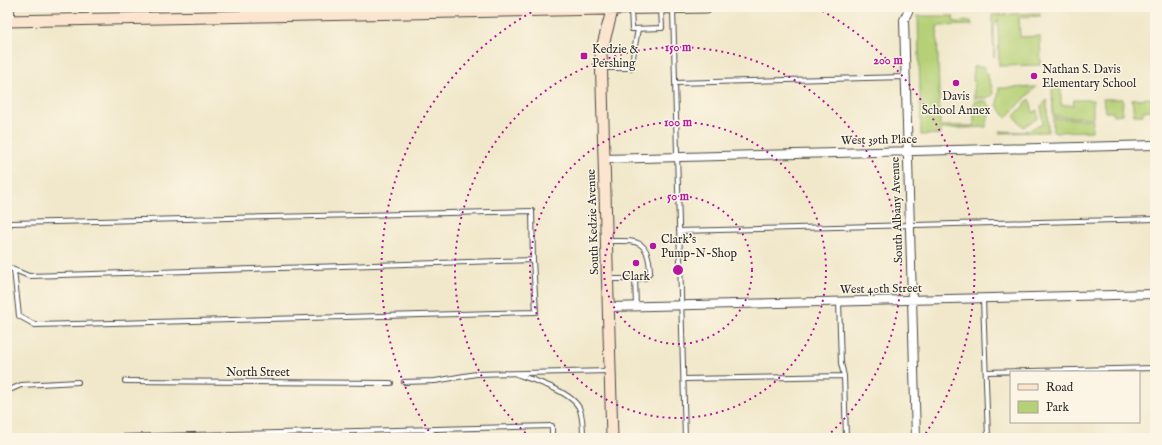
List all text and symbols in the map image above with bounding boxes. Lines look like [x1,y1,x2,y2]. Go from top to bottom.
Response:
text: 150 m [665,40,692,55]
place label: Kedzie & Pershing [592,42,638,71]
marker: Kedzie & Pershing [579,51,589,61]
text: 200 m [873,53,903,68]
place label: Nathan S. Davis Elementary School [1042,62,1137,91]
marker: Nathan S. Davis Elementary School [1029,71,1039,81]
marker: Davis School Annex [951,78,961,88]
place label: Davis School Annex [922,89,990,118]
text: 100 m [664,115,693,130]
street label: West 39th Place [841,132,918,148]
street label: South Albany Avenue [888,156,906,263]
street label: South Kedzie Avenue [584,168,602,275]
text: 50 m [667,189,690,204]
place label: Clark's Pump-N-Shop [661,232,737,262]
marker: Clark's Pump-N-Shop [648,241,658,251]
marker: Clark [631,258,641,268]
centre of rings [671,263,685,277]
place label: Clark [622,269,650,284]
street label: West 40th Street [840,281,922,297]
street label: North Street [226,365,290,380]
legend [1010,371,1140,423]
text: Road [1046,380,1074,395]
text: Park [1046,400,1069,415]

